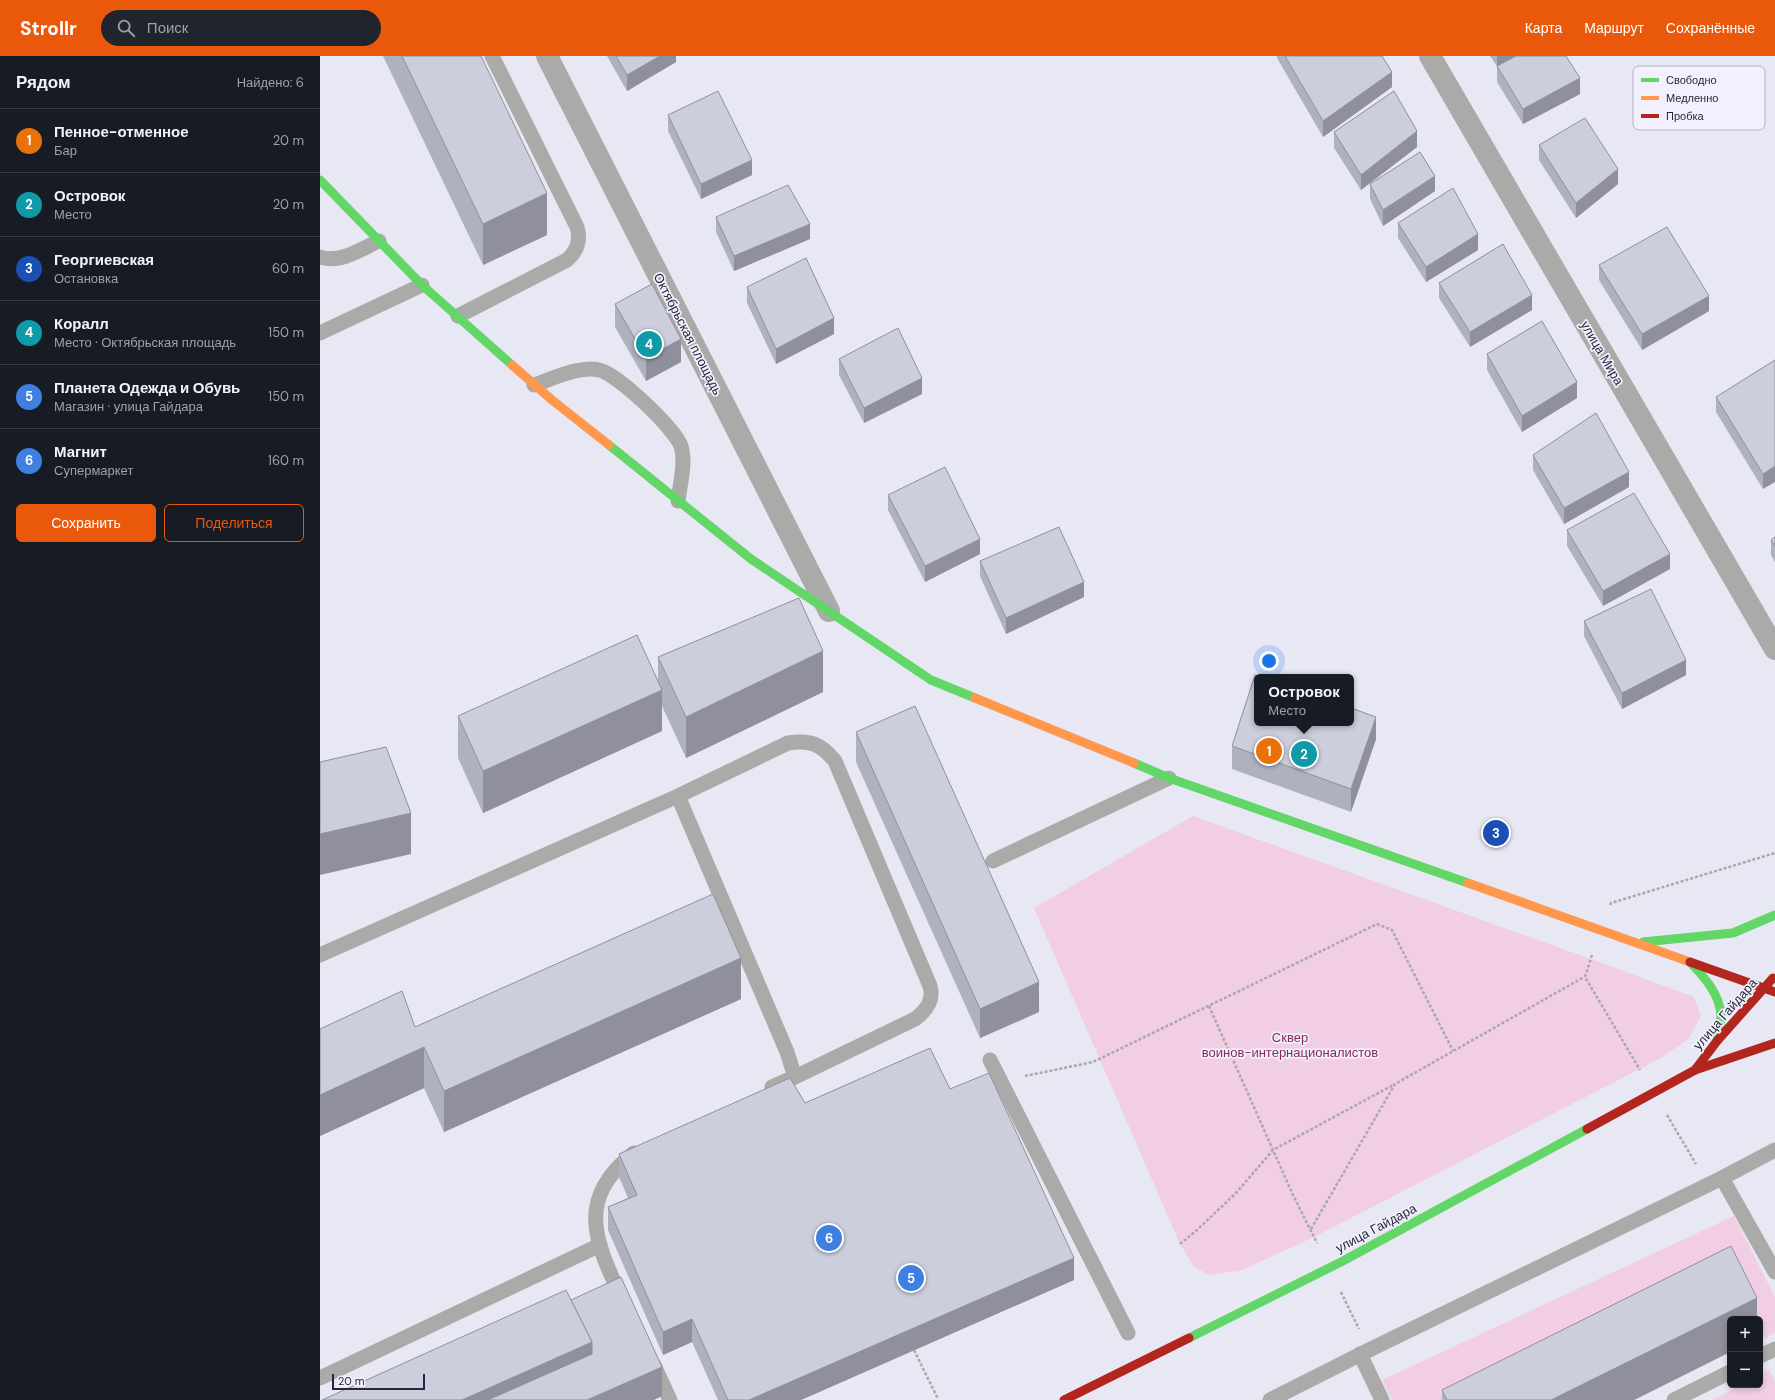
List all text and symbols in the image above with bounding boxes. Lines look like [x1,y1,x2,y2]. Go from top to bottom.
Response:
search box [101,10,381,46]
text: Strollr [20,16,77,41]
icon: search [115,17,137,39]
text: Поиск [147,18,188,38]
text: Карта [1525,19,1562,37]
text: Маршрут [1584,19,1644,37]
text: Сохранённые [1666,19,1755,37]
legend [1633,66,1765,130]
text: Рядом [16,71,71,93]
text: Свободно [1666,73,1717,87]
text: Найдено: 6 [237,74,304,91]
text: Медленно [1666,91,1718,105]
text: Пробка [1666,109,1704,123]
text: Пенное-отменное [54,122,189,142]
text: 1 [27,132,31,149]
text: 20 m [273,132,304,149]
text: Бар [54,142,77,159]
text: Островок [54,186,125,206]
text: 2 [25,196,33,213]
text: 20 m [273,196,304,213]
text: Место [54,206,92,223]
text: Георгиевская [54,250,154,270]
text: 3 [25,260,33,277]
text: 60 m [272,260,304,277]
text: Остановка [54,270,118,287]
street label: Октябрьская площадь [650,270,726,398]
text: Коралл [54,314,109,334]
street label: улица Мира [1577,318,1628,389]
text: 4 [25,324,33,341]
text: 150 m [268,324,304,341]
pin: 4 [636,329,662,359]
text: Место · Октябрьская площадь [54,334,236,351]
text: Планета Одежда и Обувь [54,378,240,398]
text: 5 [25,388,33,405]
text: 150 m [268,388,304,405]
text: Магазин · улица Гайдара [54,398,203,415]
text: Магнит [54,442,107,462]
text: 6 [25,452,33,469]
text: 160 m [268,452,304,469]
text: Супермаркет [54,462,133,479]
button: Сохранить [16,504,156,542]
button: Поделиться [164,504,304,542]
your location [1259,651,1279,671]
popup [1254,674,1354,726]
text: Островок [1268,682,1340,702]
text: Место [1268,702,1306,719]
pin: 1 [1256,736,1282,766]
pin: 2 [1291,739,1317,769]
pin: 3 [1483,818,1509,848]
street label: улица Гайдара [1689,974,1761,1053]
park label: Сквер воинов-интернационалистов [1202,1029,1378,1061]
street label: улица Гайдара [1333,1199,1420,1256]
pin: 6 [816,1223,842,1253]
pin: 5 [898,1263,924,1293]
map controls [1727,1316,1763,1388]
button: + [1727,1316,1763,1352]
button: − [1727,1352,1763,1388]
scale bar [332,1372,425,1391]
text: 20 m [338,1374,364,1388]

